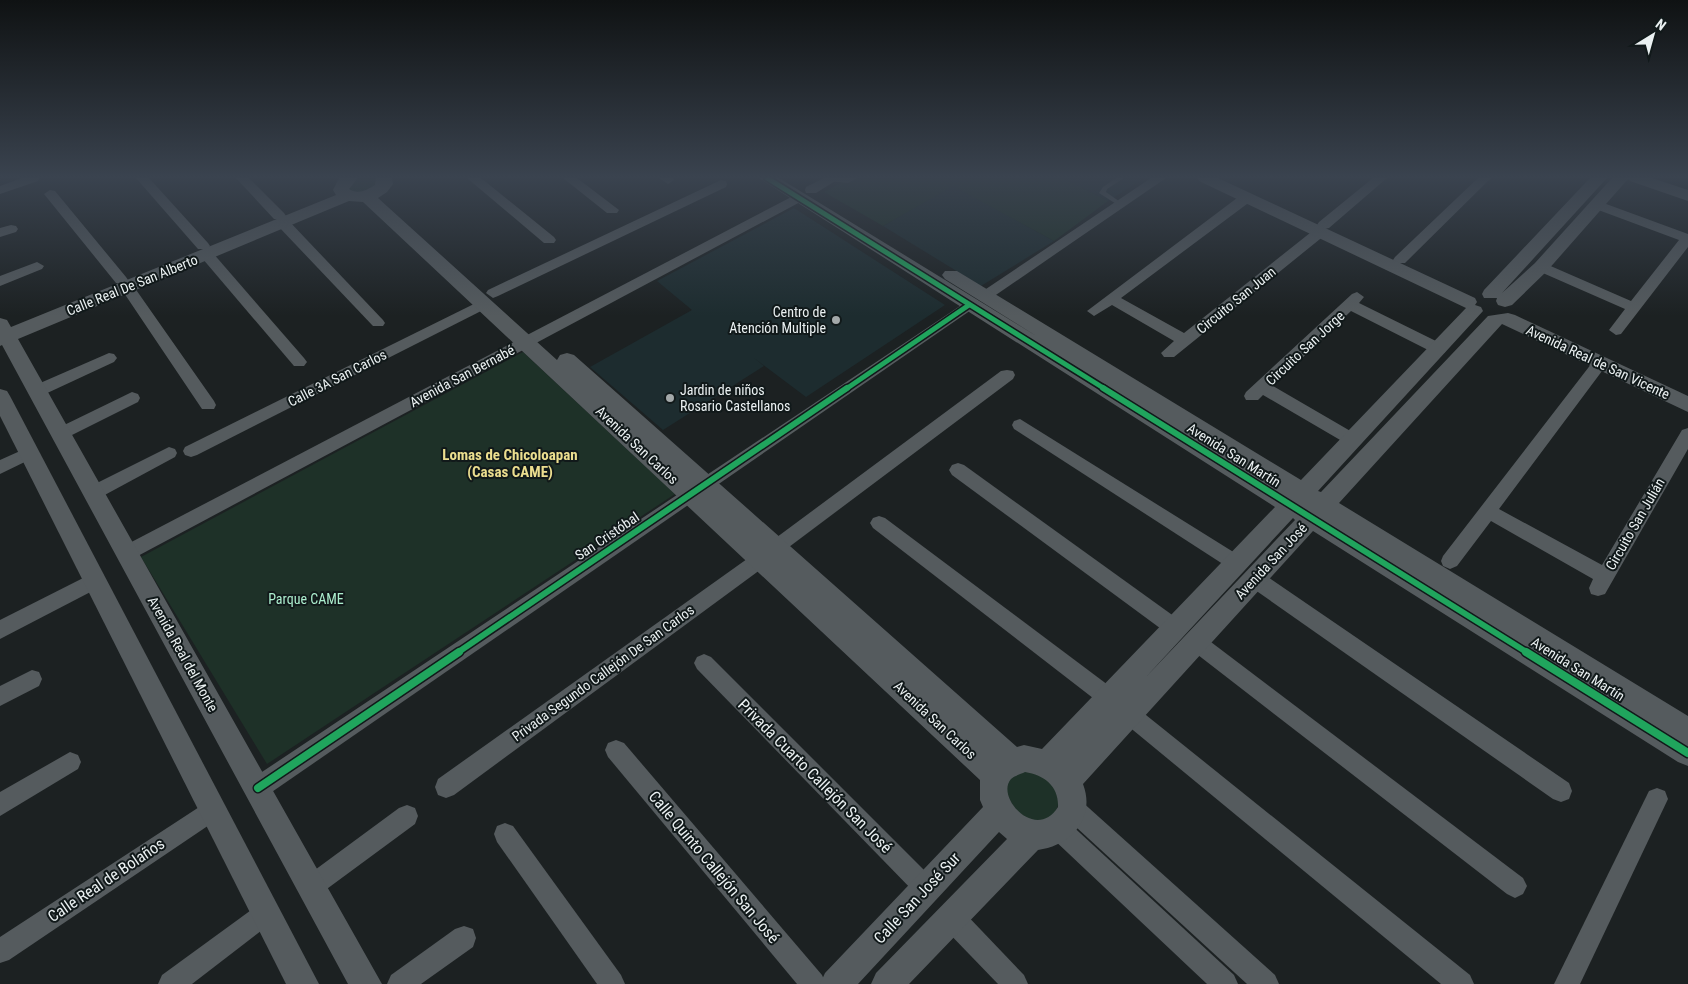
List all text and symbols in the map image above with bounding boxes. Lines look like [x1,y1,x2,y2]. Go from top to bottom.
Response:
north arrow [1628,10,1678,60]
text: N [1653,16,1669,34]
street label: Calle Real De San Alberto [64,251,200,319]
street label: Circuito San Juan [1193,263,1279,337]
place label: Centro de Atención Multiple [729,304,826,336]
street label: Circuito San Jorge [1262,307,1348,388]
marker: Centro de Atención Multiple [830,314,842,326]
street label: Avenida Real de San Vicente [1524,322,1673,402]
street label: Avenida San Bernabé [407,341,518,410]
street label: Calle 3A San Carlos [285,346,389,410]
place label: Jardin de niños Rosario Castellanos [680,382,790,414]
marker: Jardin de niños Rosario Castellanos [664,392,676,404]
street label: Avenida San Carlos [593,403,681,487]
street label: Avenida San Martín [1184,420,1284,490]
district label: Lomas de Chicoloapan (Casas CAME) [442,446,578,481]
street label: Circuito San Julián [1602,475,1668,573]
street label: San Cristóbal [572,509,642,563]
street label: Avenida San José [1232,519,1310,602]
park label: Parque CAME [268,591,344,607]
street label: Avenida Real del Monte [145,594,222,715]
street label: Privada Segundo Callejón De San Carlos [509,602,697,744]
street label: Avenida San Martín [1528,634,1628,704]
street label: Avenida San Carlos [891,678,979,762]
street label: Privada Cuarto Callejón San José [734,695,896,857]
street label: Calle Quinto Callejón San José [645,787,783,947]
street label: Calle Real de Bolaños [44,834,168,926]
street label: Calle San José Sur [870,848,964,948]

